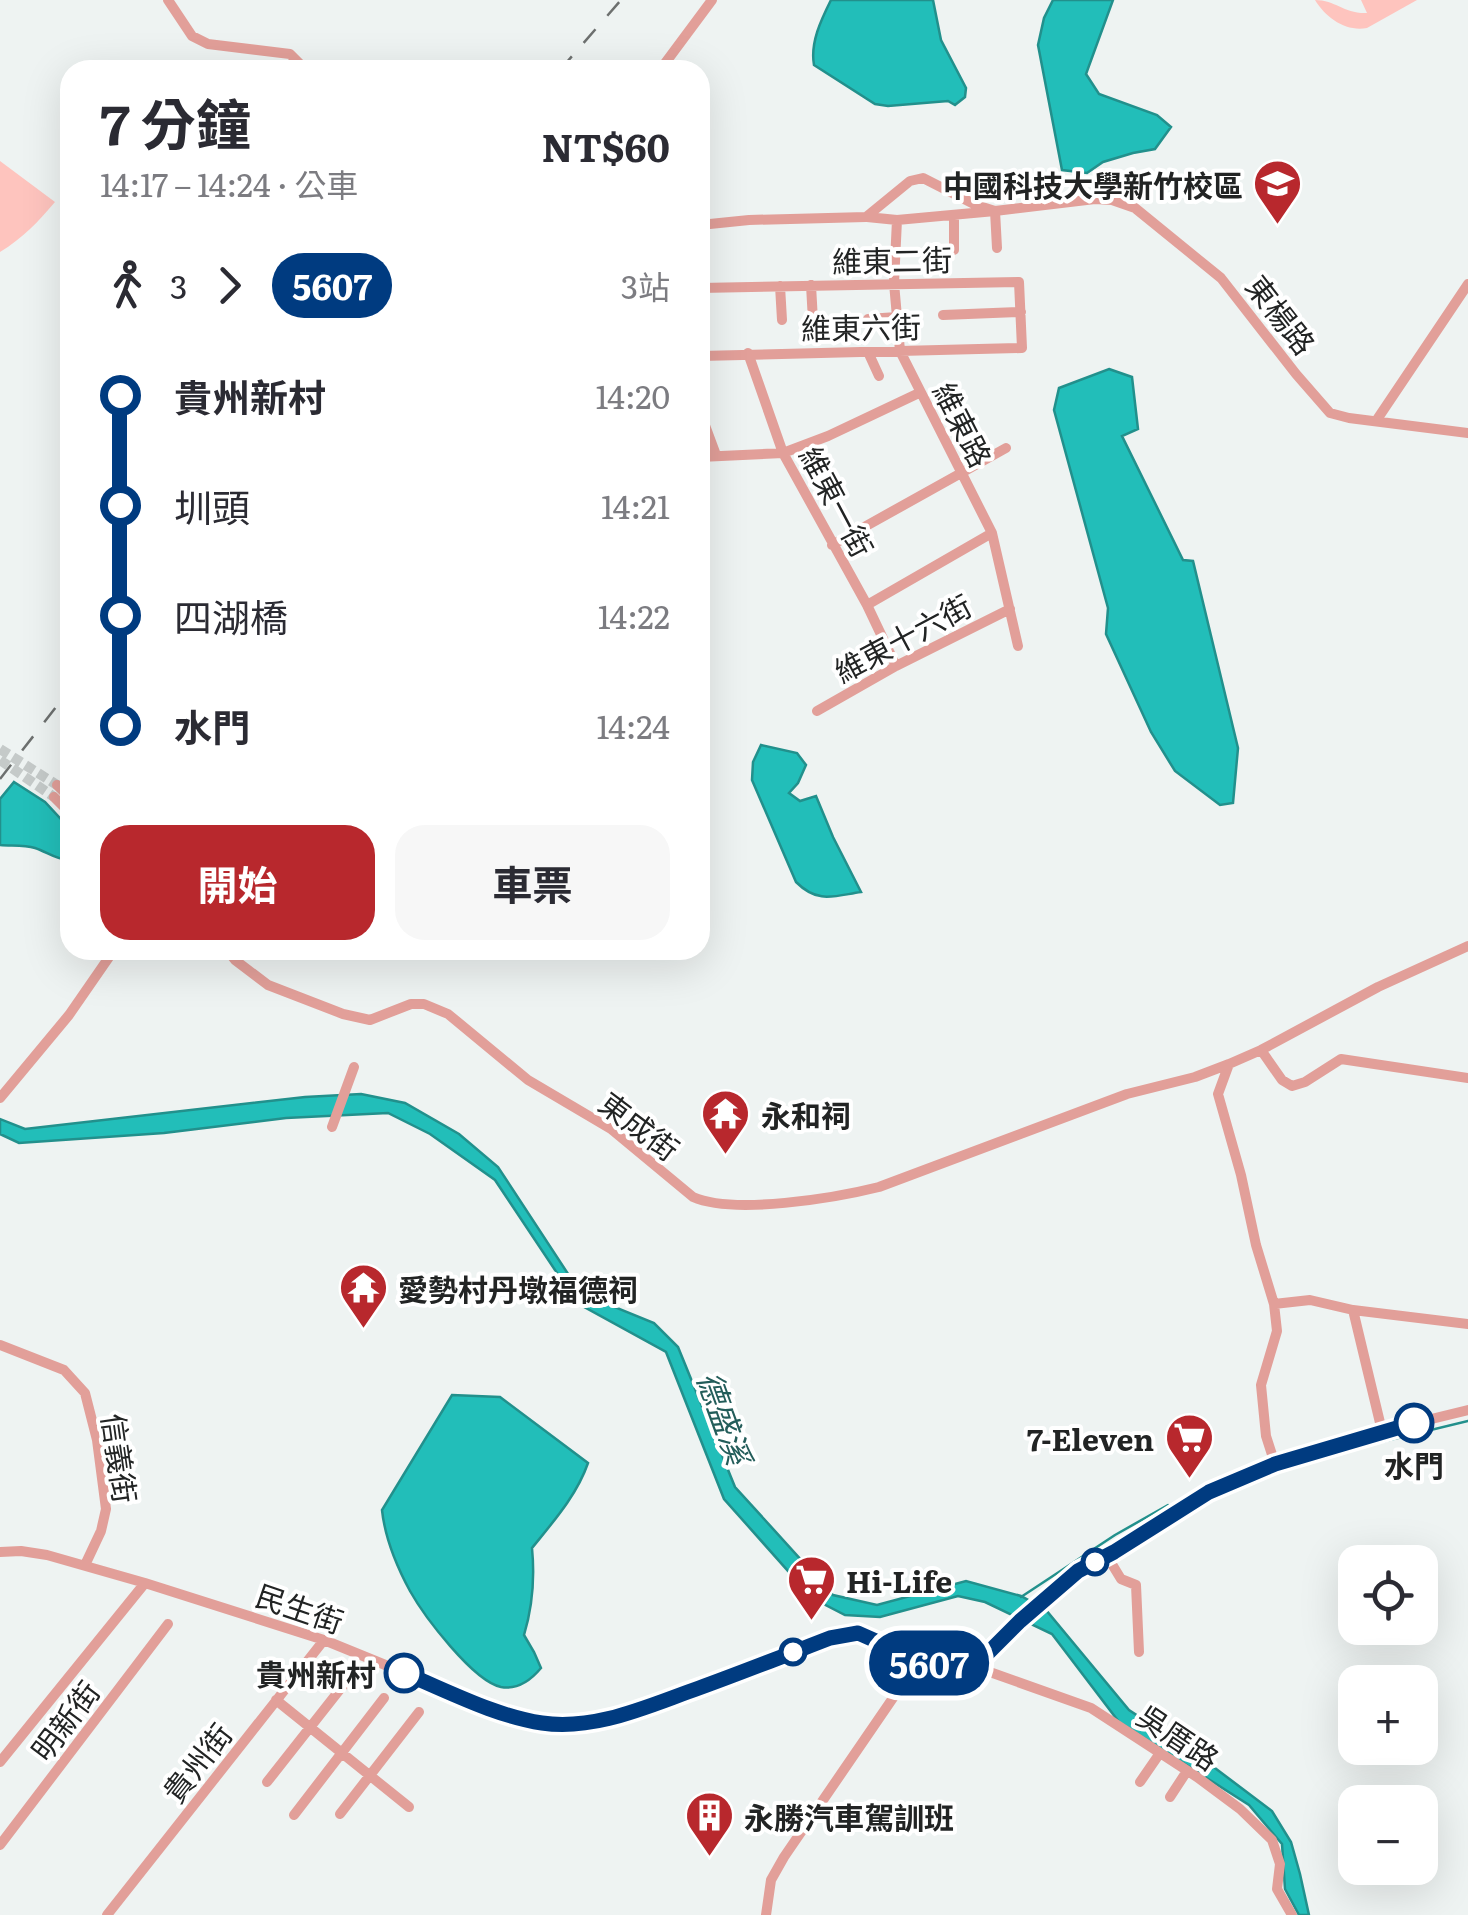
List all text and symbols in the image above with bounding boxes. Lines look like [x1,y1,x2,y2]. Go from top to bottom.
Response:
text: 7 分鐘 [100,80,251,162]
text: NT$60 [542,117,670,174]
school or university icon: 中國科技大學新竹校區 [1252,158,1304,226]
text: 14:17 – 14:24 · 公車 [100,159,358,207]
place label: 中國科技大學新竹校區 [943,162,1243,206]
street label: 維東二街 [832,236,952,282]
icon: walk [100,258,155,313]
icon: forward [202,258,257,313]
text: 5607 [292,259,372,311]
text: 3 [170,261,187,309]
text: 3站 [621,261,670,309]
street label: 東楊路 [1237,265,1327,363]
street label: 維東六街 [801,303,921,349]
text: 貴州新村 [174,367,326,424]
text: 14:20 [596,371,670,419]
street label: 維東路 [924,374,1004,474]
street label: 維東一街 [790,438,886,564]
text: 圳頭 [174,477,250,534]
text: 14:21 [601,481,670,529]
street label: 維東十六街 [825,582,979,692]
text: 四湖橋 [174,587,288,644]
text: 14:22 [598,591,670,639]
text: 水門 [174,697,250,754]
text: 14:24 [596,701,670,749]
button: 開始 [100,825,375,940]
button: 車票 [395,825,670,940]
street label: 東成街 [591,1080,689,1170]
temple icon: 永和祠 [700,1088,752,1156]
place label: 永和祠 [761,1092,851,1136]
temple icon: 愛勢村丹墩福德祠 [337,1262,389,1330]
place label: 愛勢村丹墩福德祠 [398,1266,638,1310]
water label: 德盛溪 [687,1364,766,1474]
marker: 水門 [1395,1404,1433,1442]
street label: 信義街 [93,1410,149,1506]
supermarket icon: 7-Eleven [1163,1412,1215,1480]
place label: 7-Eleven [1027,1416,1154,1460]
place label: 水門 [1384,1442,1444,1486]
map controls [1338,1545,1438,1885]
button: locate [1338,1545,1438,1645]
unlabelled marker [1082,1549,1108,1575]
supermarket icon: Hi-Life [785,1554,837,1622]
place label: Hi-Life [846,1558,952,1602]
street label: 民生街 [250,1572,350,1642]
line badge: 5607 [859,1630,999,1696]
text: 5607 [889,1637,969,1689]
unlabelled marker [780,1639,806,1665]
place label: 貴州新村 [256,1651,376,1695]
marker: 貴州新村 [385,1654,423,1692]
button: + [1338,1665,1438,1765]
street label: 明新街 [19,1671,109,1769]
street label: 吳厝路 [1129,1693,1229,1779]
street label: 貴州街 [151,1713,241,1811]
button: − [1338,1785,1438,1885]
building icon: 永勝汽車駕訓班 [683,1790,735,1858]
place label: 永勝汽車駕訓班 [744,1794,954,1838]

